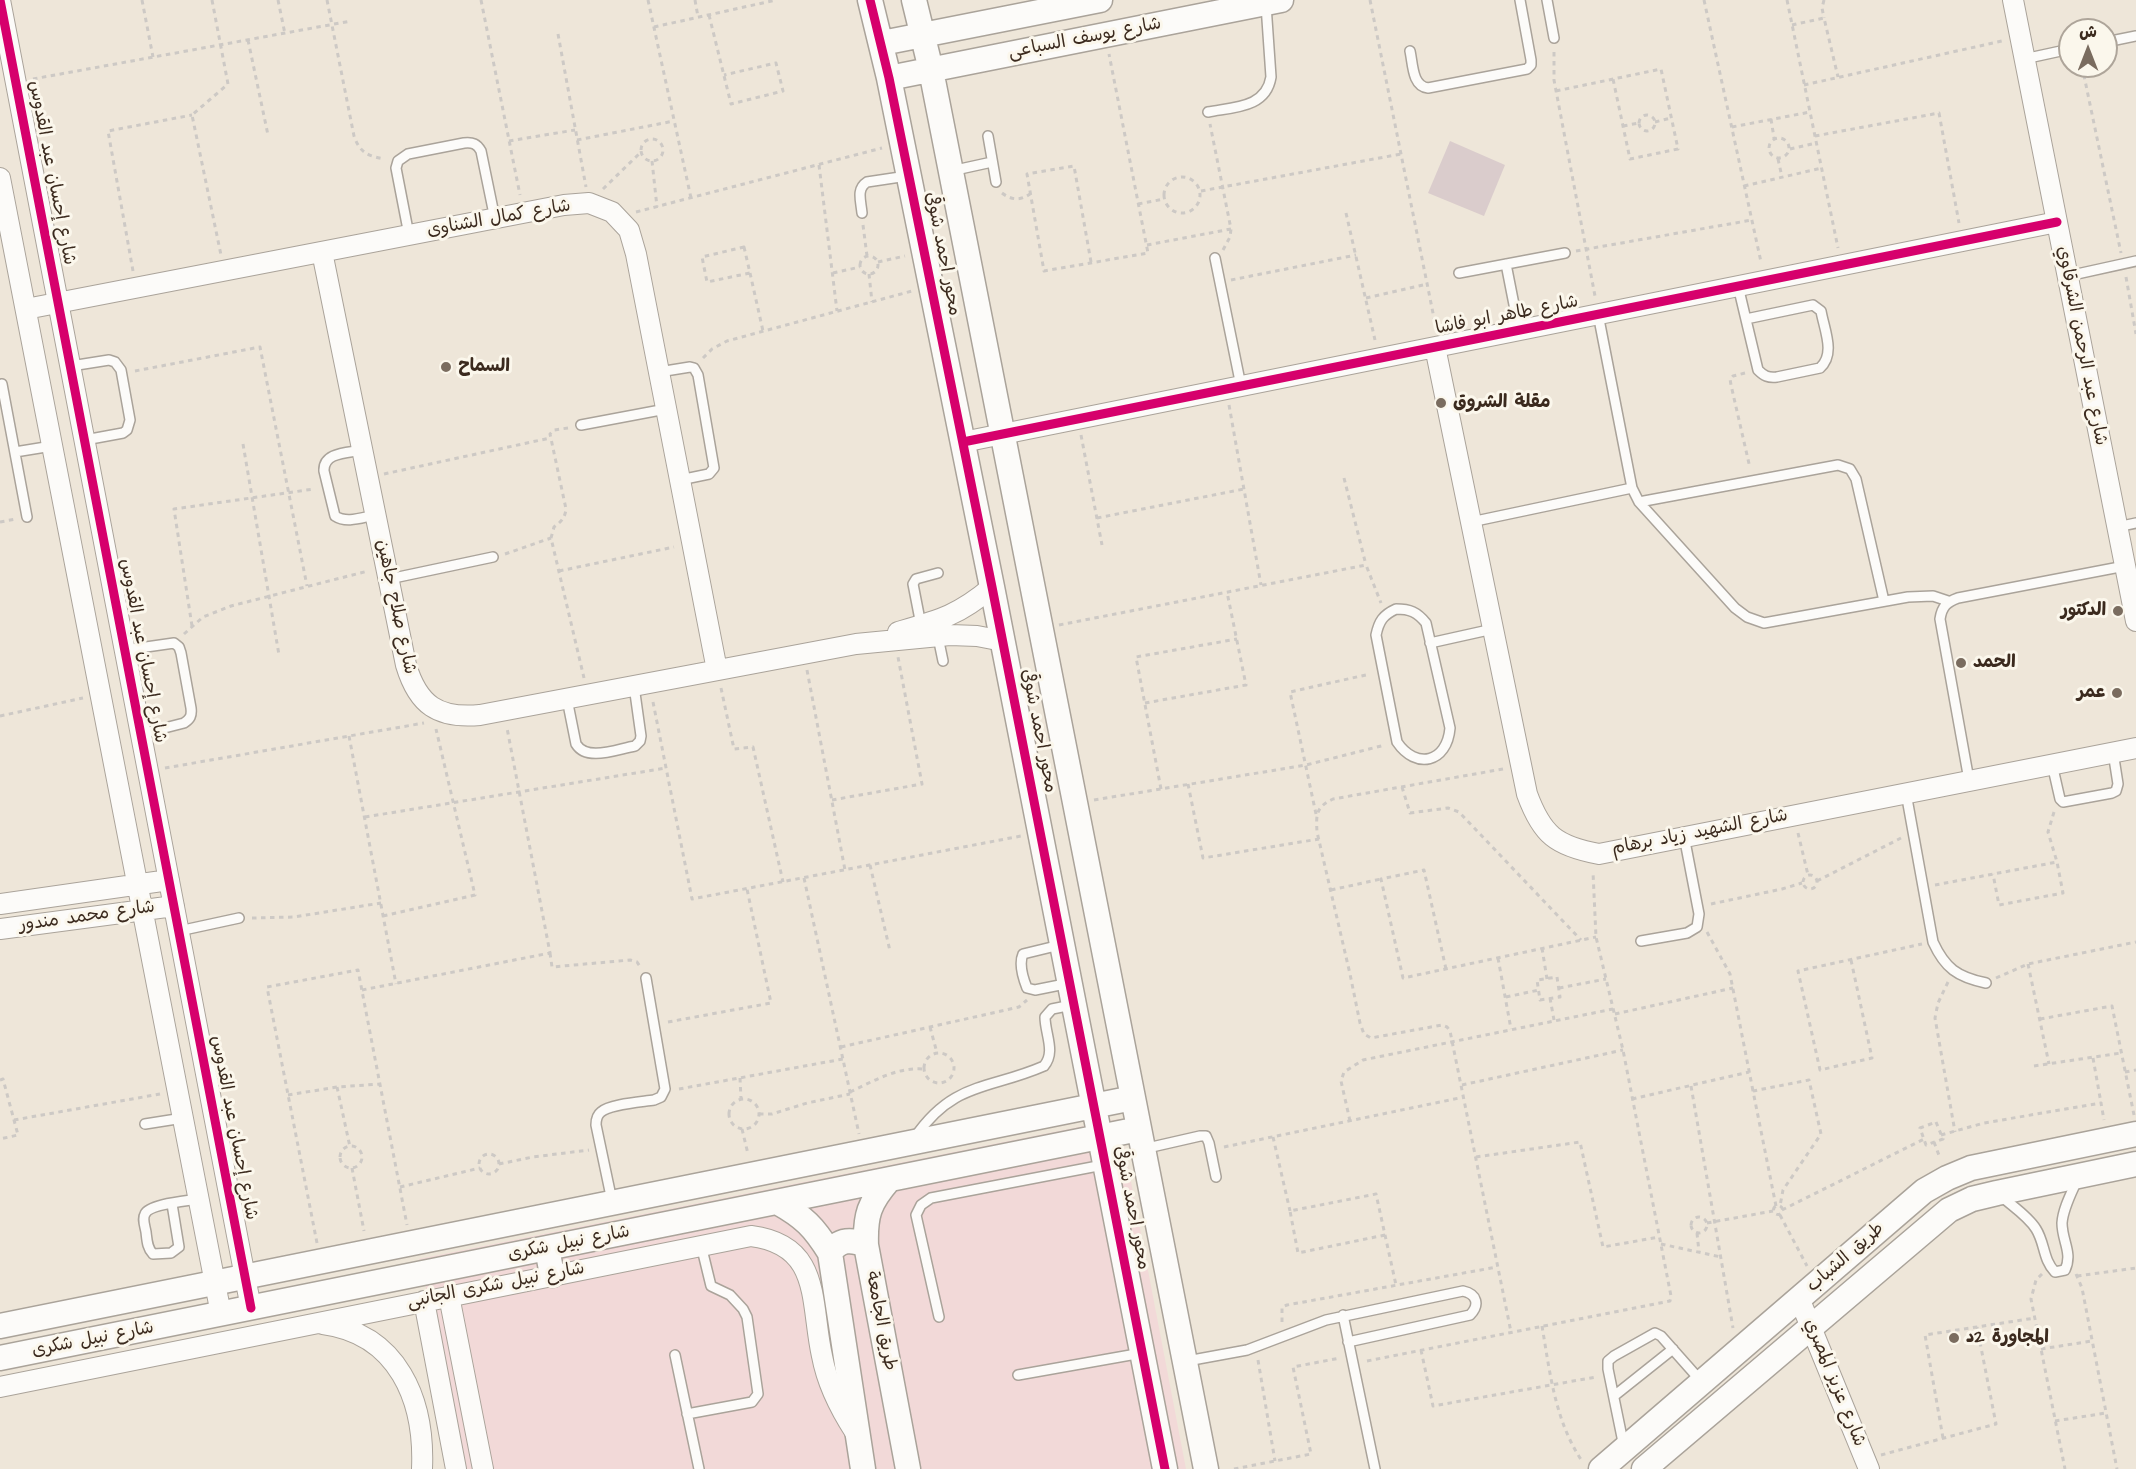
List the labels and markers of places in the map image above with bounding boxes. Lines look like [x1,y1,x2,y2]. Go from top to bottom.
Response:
place label: السماح [458,356,510,378]
marker: السماح [439,360,453,374]
place label: مقلة الشروق [1453,392,1550,414]
marker: مقلة الشروق [1434,396,1448,410]
place label: الدكتور [2061,600,2106,622]
marker: الدكتور [2111,604,2125,618]
place label: الحمد [1973,652,2016,674]
marker: الحمد [1954,656,1968,670]
place label: عمر [2077,682,2105,704]
marker: عمر [2110,686,2124,700]
place label: المجاورة 2د [1966,1327,2049,1349]
marker: المجاورة 2د [1947,1331,1961,1345]

